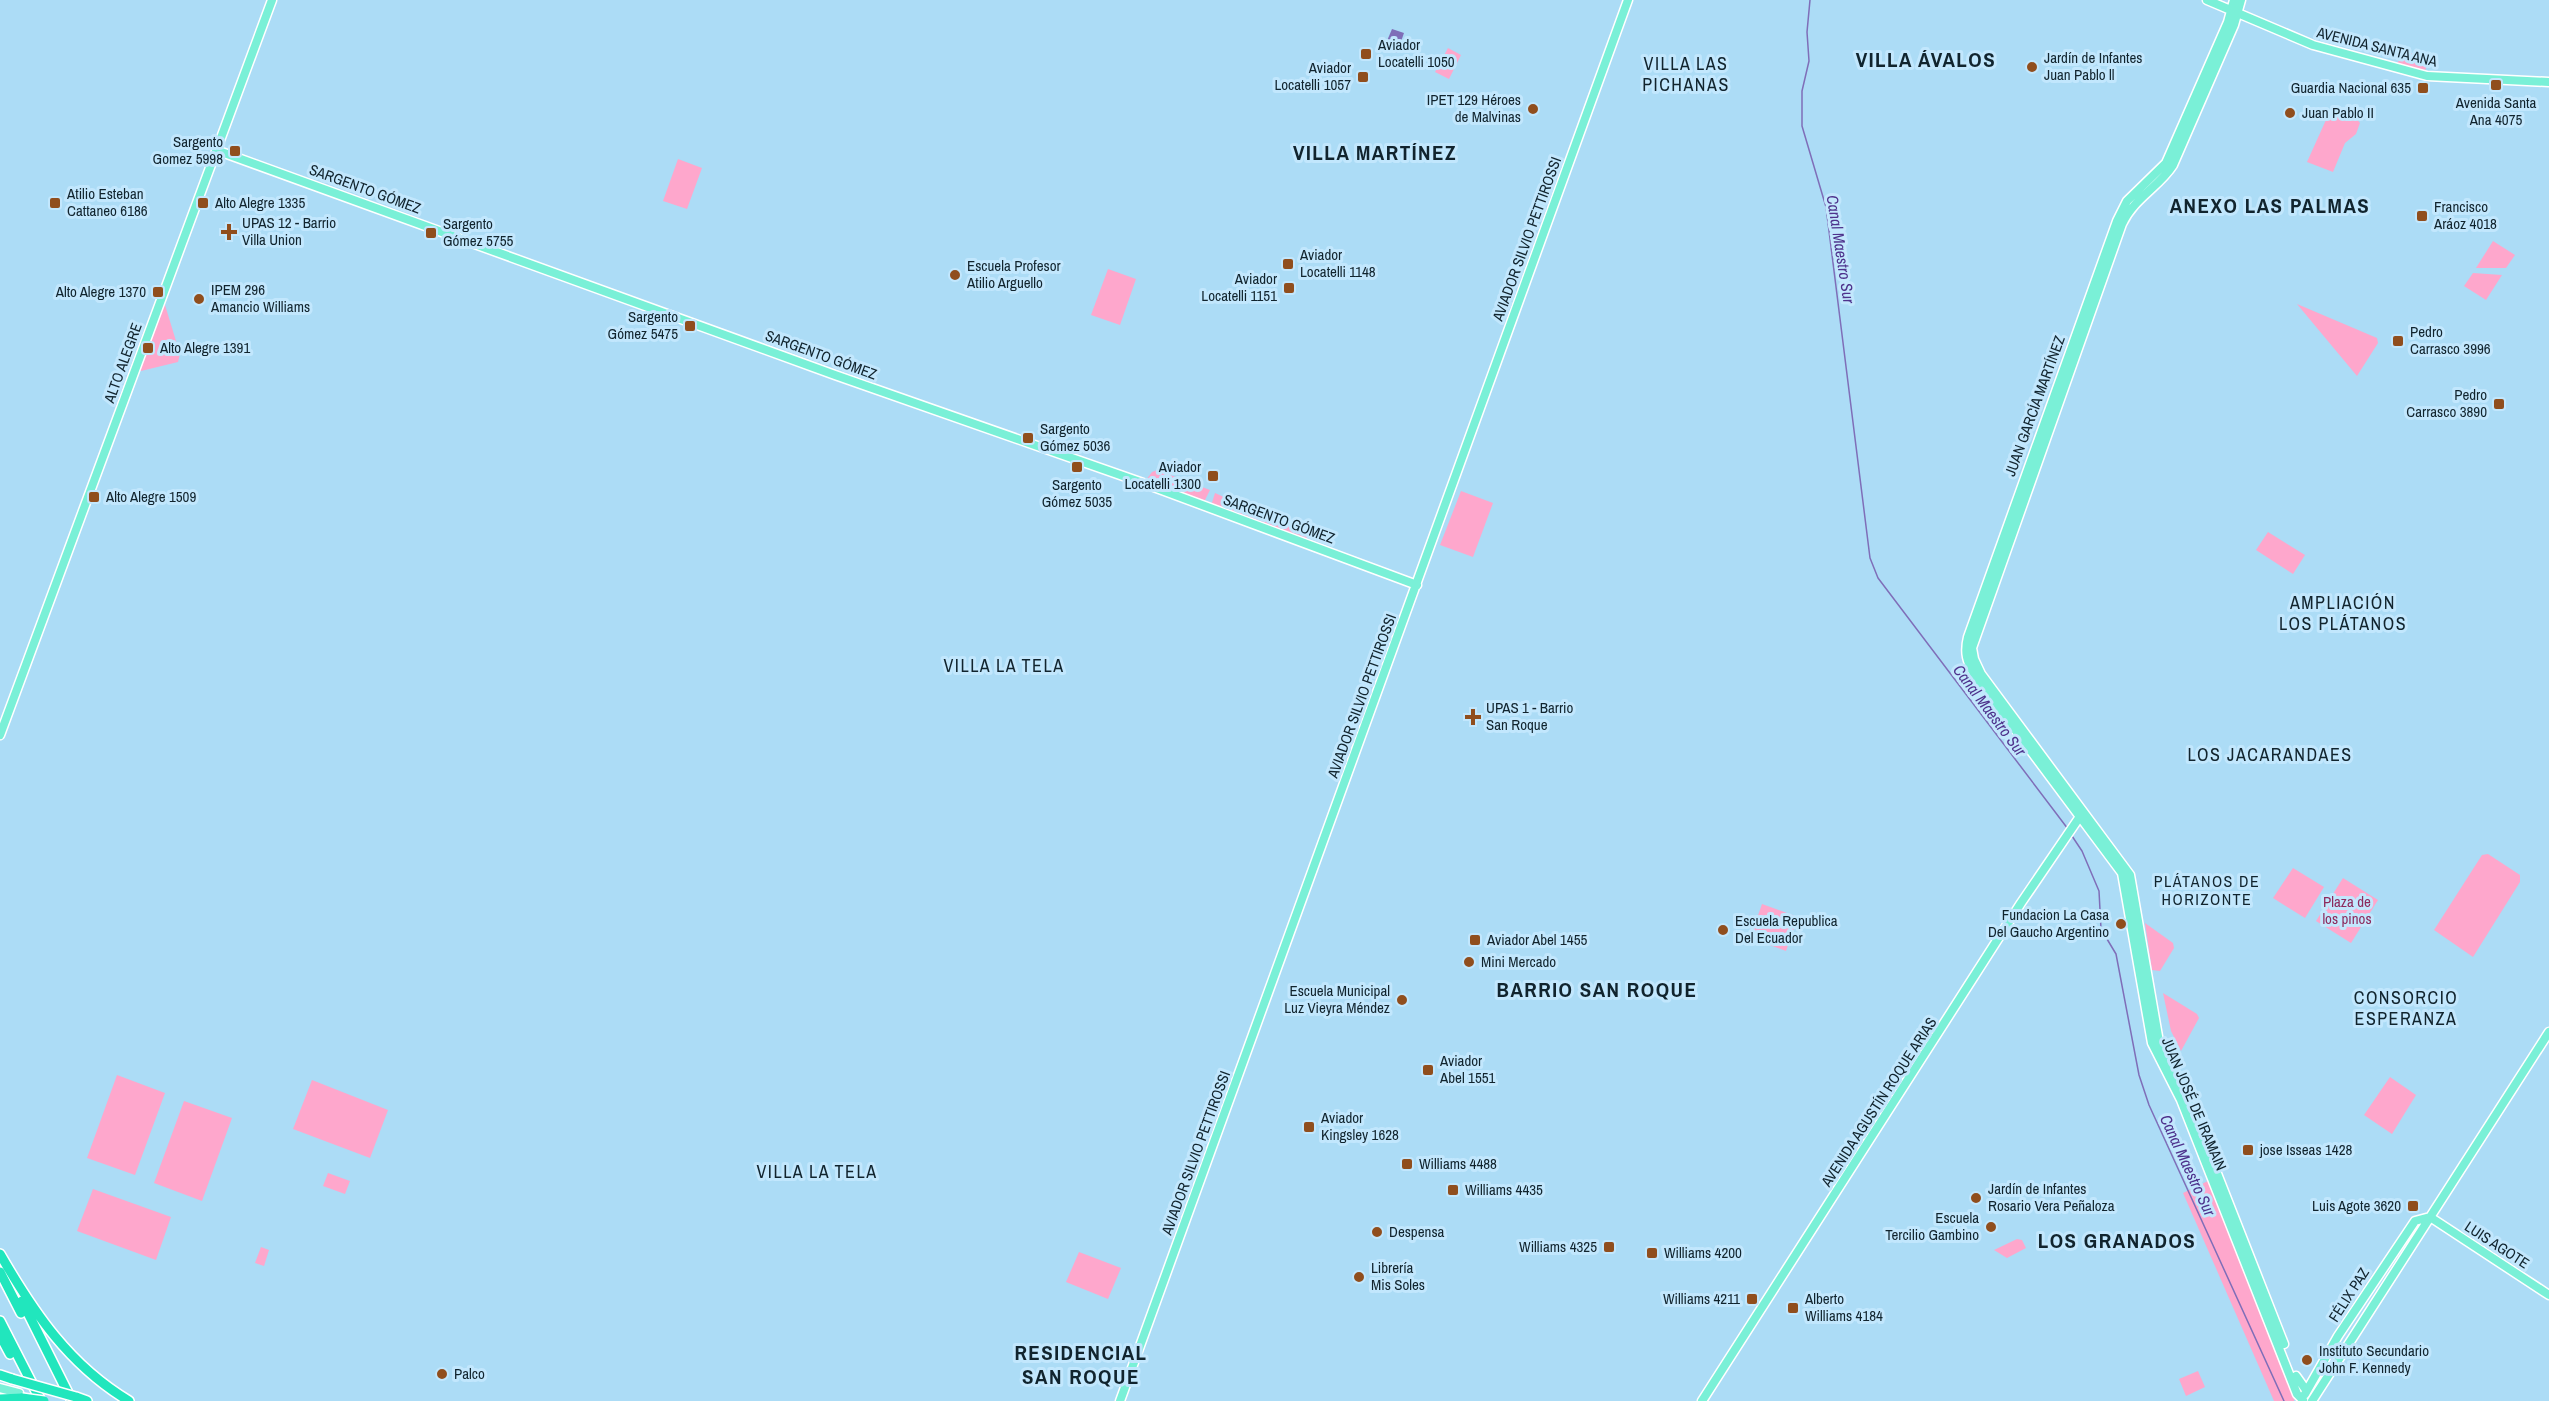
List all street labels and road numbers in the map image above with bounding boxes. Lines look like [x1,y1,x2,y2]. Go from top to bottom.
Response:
street label: AVENIDA SANTA ANA [2314,21,2440,72]
street label: AVIADOR SILVIO PETTIROSSI [1487,154,1566,325]
street label: SARGENTO GÓMEZ [306,159,424,219]
street label: ALTO ALEGRE [98,320,147,407]
street label: SARGENTO GÓMEZ [762,325,880,385]
street label: JUAN GARCÍA MARTÍNEZ [1999,332,2070,479]
street label: SARGENTO GÓMEZ [1220,489,1338,549]
street label: AVIADOR SILVIO PETTIROSSI [1322,611,1401,782]
street label: AVENIDA AGUSTÍN ROQUE ARIAS [1815,1013,1941,1191]
street label: JUAN JOSÉ DE IRAMAIN [2157,1034,2232,1174]
street label: AVIADOR SILVIO PETTIROSSI [1156,1068,1235,1239]
street label: LUIS AGOTE [2461,1216,2534,1273]
street label: FÉLIX PAZ [2323,1263,2374,1326]

